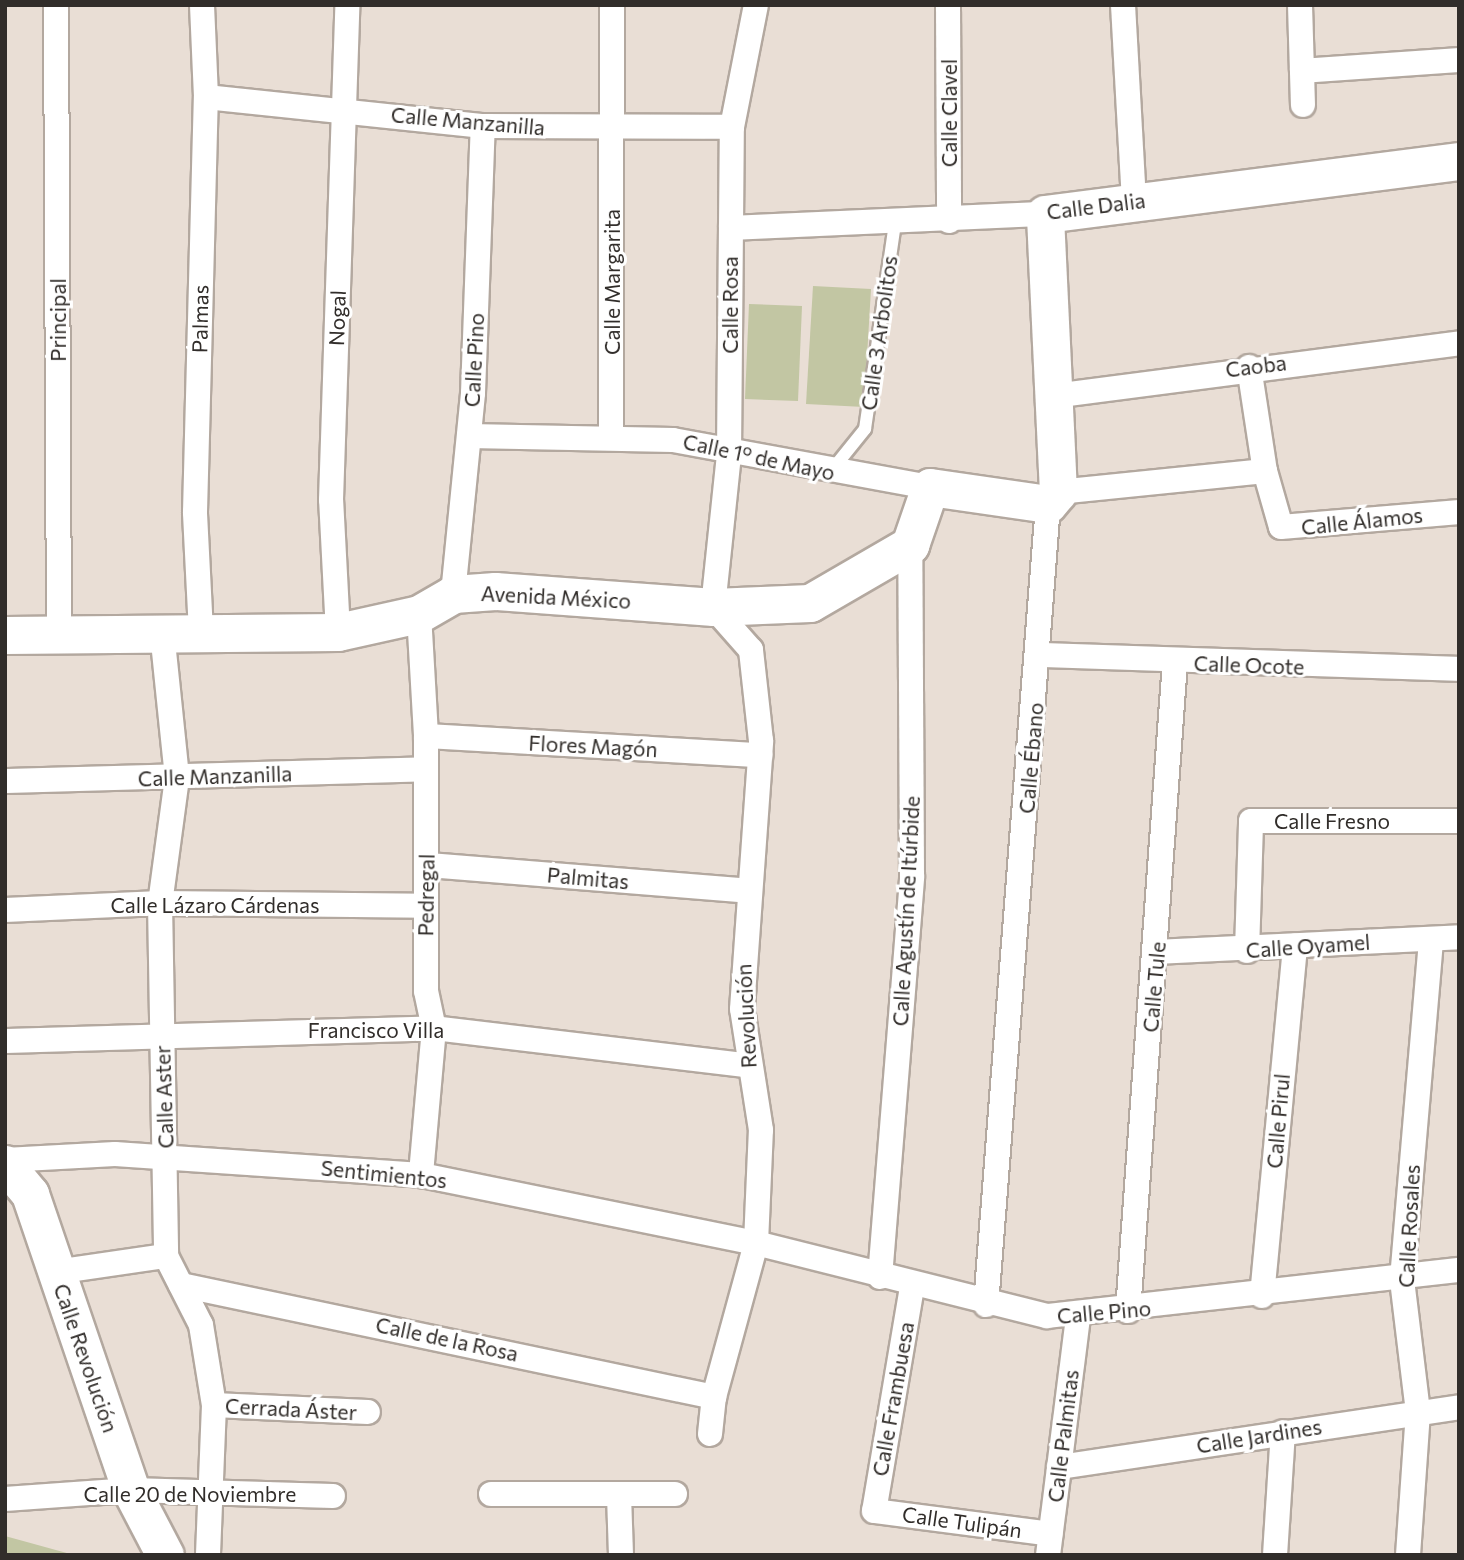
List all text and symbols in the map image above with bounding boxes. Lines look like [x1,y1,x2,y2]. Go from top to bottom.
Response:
street label: Calle Clavel [936,59,962,167]
street label: Calle Manzanilla [390,102,546,140]
street label: Calle Dalia [1045,187,1147,225]
street label: Calle Margarita [599,209,625,355]
street label: Calle 3 Arbolitos [856,254,902,412]
street label: Calle Rosa [717,256,743,354]
street label: Principal [45,278,71,362]
street label: Palmas [187,285,213,353]
street label: Nogal [323,290,351,346]
street label: Calle Pino [459,312,489,408]
street label: Caoba [1224,350,1288,382]
street label: Calle 1º de Mayo [681,429,837,485]
street label: Calle Álamos [1300,502,1424,540]
street label: Avenida México [480,580,632,614]
street label: Calle Ocote [1193,650,1305,680]
street label: Calle Ébano [1014,701,1048,815]
street label: Flores Magón [528,730,658,762]
street label: Calle Manzanilla [137,761,293,791]
street label: Calle Agustín de Itúrbide [887,795,925,1027]
street label: Calle Fresno [1274,808,1390,834]
street label: Pedregal [413,853,439,937]
street label: Palmitas [546,862,630,894]
street label: Calle Lázaro Cárdenas [110,892,320,918]
street label: Calle Oyamel [1245,929,1371,963]
street label: Calle Tule [1137,941,1171,1033]
street label: Revolución [731,963,761,1069]
street label: Francisco Villa [308,1017,444,1043]
street label: Calle Aster [150,1045,178,1149]
street label: Calle Pirul [1261,1073,1295,1169]
street label: Sentimientos [320,1155,448,1193]
street label: Calle Rosales [1393,1164,1425,1288]
street label: Calle Revolución [49,1280,123,1436]
street label: Calle Pino [1056,1295,1152,1329]
street label: Calle de la Rosa [373,1312,521,1366]
street label: Calle Frambuesa [867,1320,919,1478]
street label: Calle Palmitas [1042,1368,1084,1504]
street label: Cerrada Áster [224,1393,358,1425]
street label: Calle Jardines [1195,1414,1323,1458]
street label: Calle 20 de Noviembre [84,1481,296,1507]
street label: Calle Tulipán [901,1501,1023,1543]

